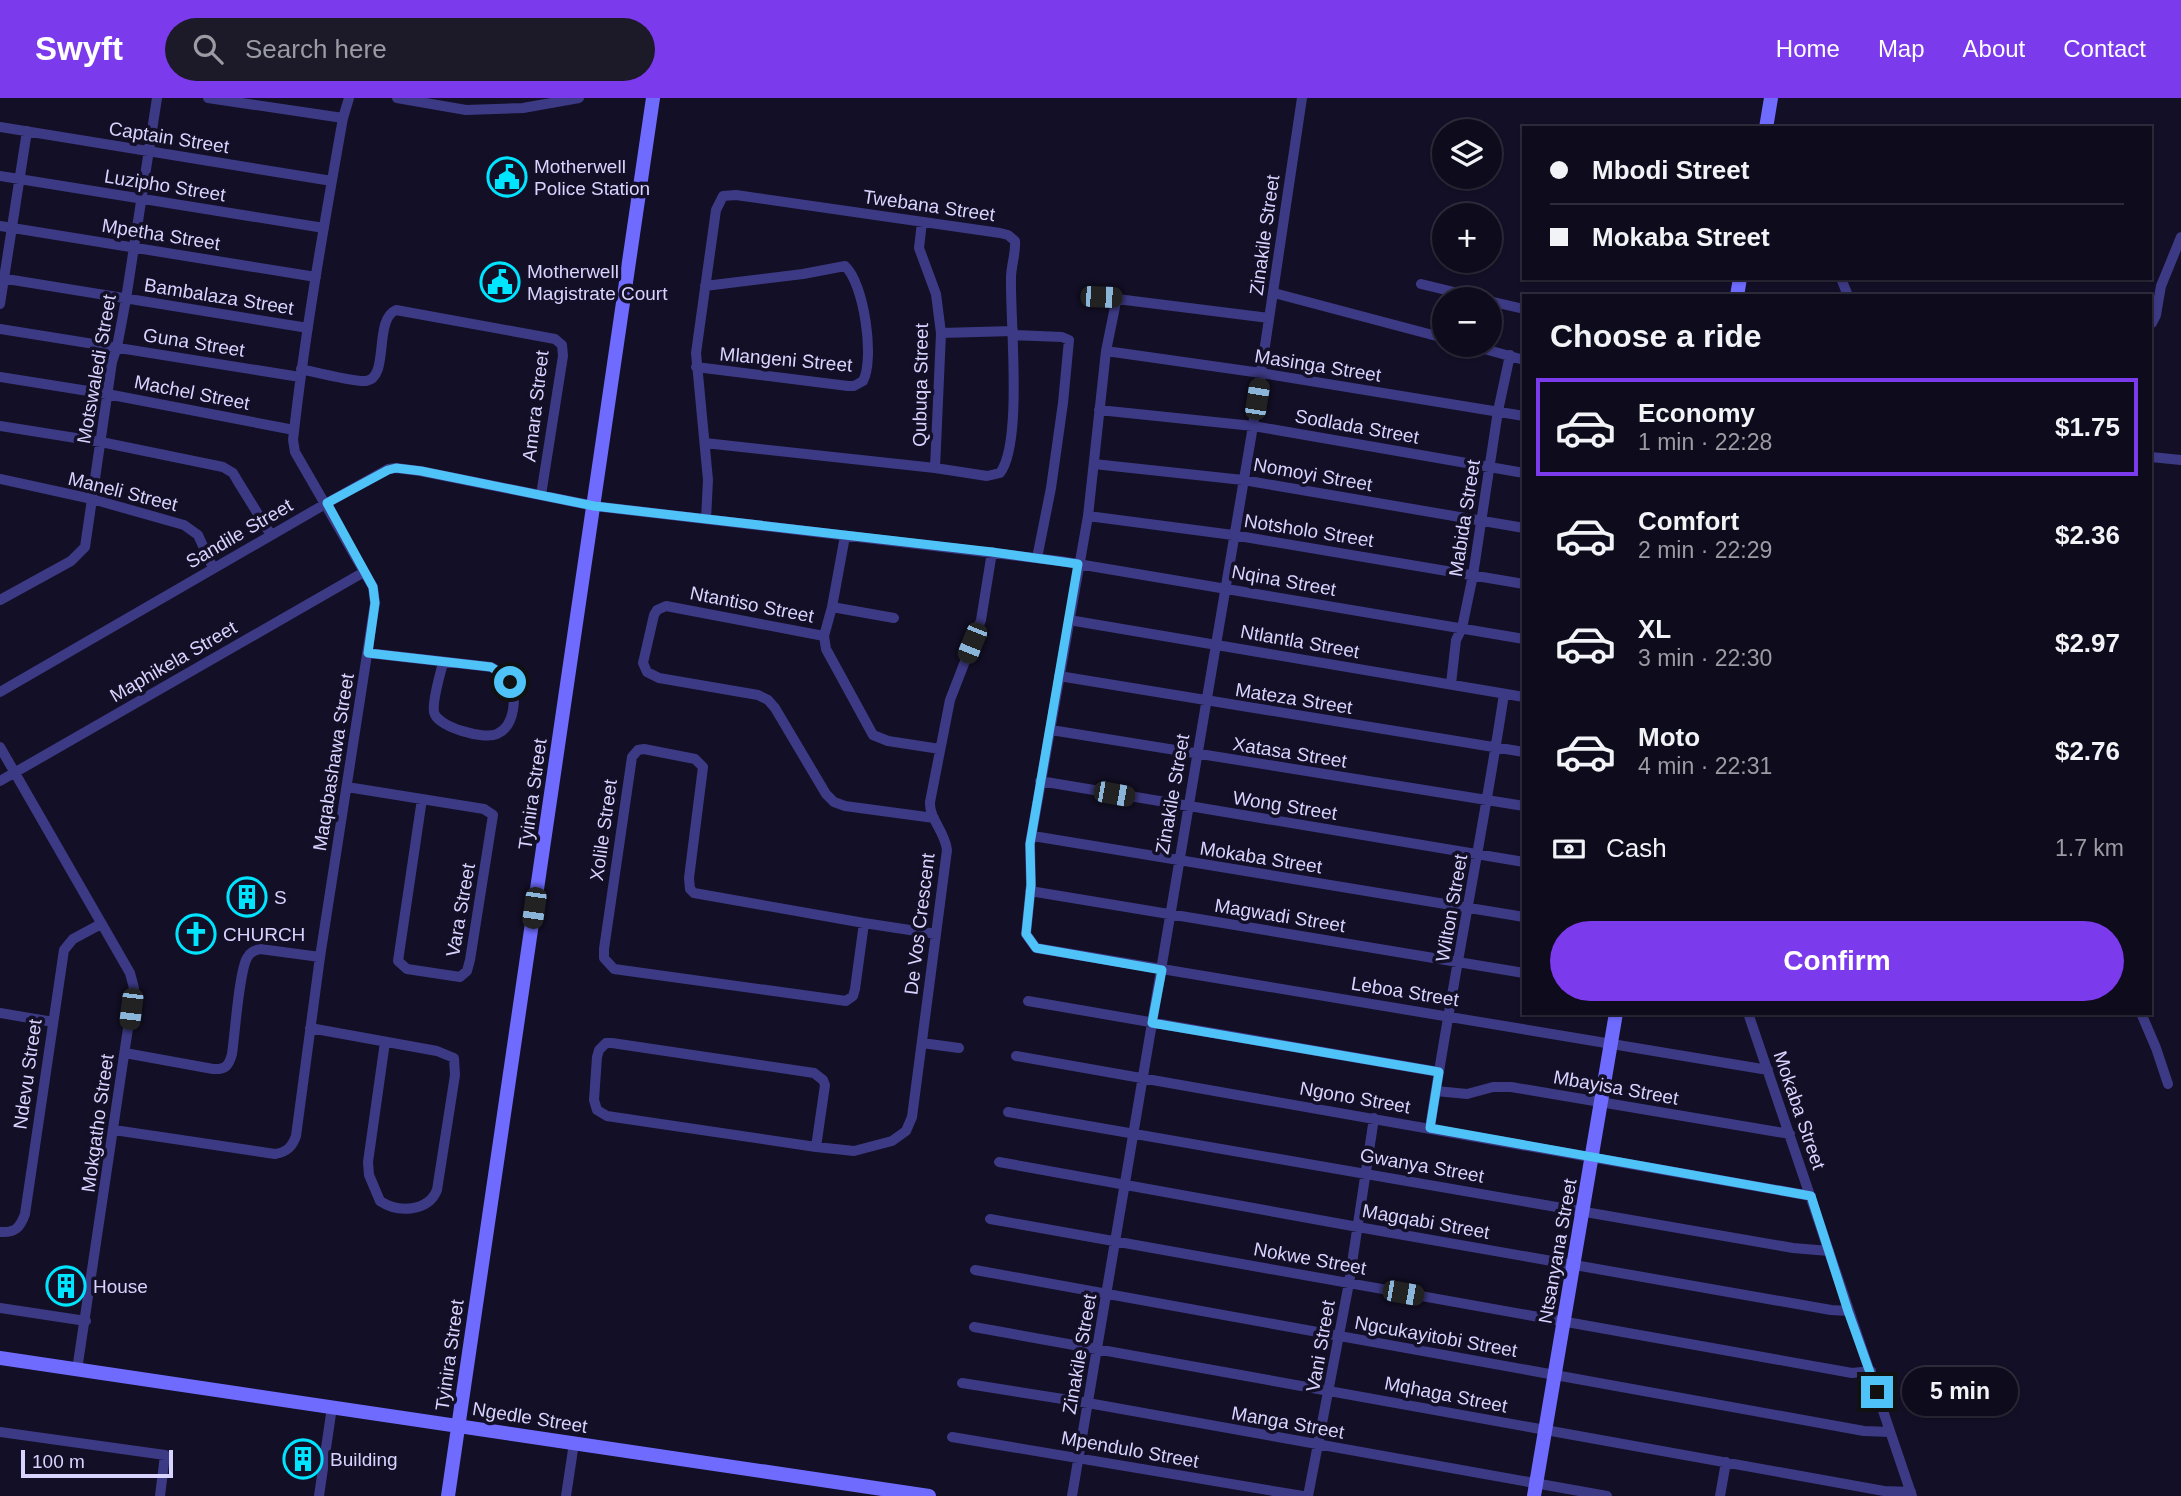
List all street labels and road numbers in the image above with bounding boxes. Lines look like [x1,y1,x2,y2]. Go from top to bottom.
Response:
street label: Captain Street [107,118,231,157]
street label: Luzipho Street [103,166,228,206]
street label: Zinakile Street [1246,173,1283,297]
street label: Twebana Street [862,186,997,225]
street label: Mpetha Street [100,215,222,254]
street label: Bambalaza Street [143,274,296,319]
street label: Motswaledi Street [73,292,120,445]
street label: Qubuqa Street [909,322,932,447]
street label: Guna Street [142,324,247,361]
street label: Mlangeni Street [719,343,854,376]
street label: Masinga Street [1253,345,1383,386]
street label: Amara Street [518,349,553,463]
street label: Machel Street [132,371,252,414]
street label: Sodlada Street [1293,405,1421,448]
street label: Nomoyi Street [1252,454,1375,495]
street label: Mabida Street [1445,457,1484,578]
street label: Maneli Street [66,468,180,515]
street label: Sandile Street [182,494,297,572]
street label: Notsholo Street [1243,510,1376,551]
street label: Nqina Street [1230,561,1338,600]
street label: Ntantiso Street [688,582,816,627]
street label: Maphikela Street [106,616,241,706]
street label: Ntlantla Street [1239,621,1362,662]
street label: Maqabashawa Street [309,671,358,852]
street label: Mateza Street [1234,679,1355,718]
street label: Zinakile Street [1152,732,1194,856]
street label: Xatasa Street [1231,733,1349,772]
street label: Tyinira Street [514,736,551,851]
street label: Xolile Street [586,777,621,882]
street label: Wong Street [1231,787,1339,824]
street label: Mokaba Street [1198,837,1324,878]
street label: De Vos Crescent [900,851,939,996]
street label: Wilton Street [1432,852,1471,963]
street label: Vara Street [442,861,479,959]
street label: Magwadi Street [1213,895,1347,936]
street label: Leboa Street [1350,973,1461,1010]
street label: Ndevu Street [9,1017,46,1130]
street label: Mokaba Street [1769,1048,1830,1173]
street label: Mokgatho Street [77,1052,118,1194]
street label: Mbayisa Street [1552,1066,1681,1109]
street label: Ngono Street [1298,1077,1413,1118]
street label: Gwanya Street [1358,1144,1486,1187]
street label: Ntsanyana Street [1534,1176,1581,1325]
street label: Magqabi Street [1361,1200,1492,1243]
street label: Nokwe Street [1252,1238,1369,1279]
street label: Zinakile Street [1059,1292,1101,1416]
street label: Tyinira Street [431,1297,468,1412]
street label: Vani Street [1302,1298,1339,1394]
street label: Ngcukayitobi Street [1353,1312,1520,1361]
street label: Mqhaga Street [1383,1372,1510,1417]
street label: Ngedle Street [471,1398,590,1437]
street label: Manga Street [1230,1402,1347,1443]
street label: Mpendulo Street [1059,1427,1201,1472]

